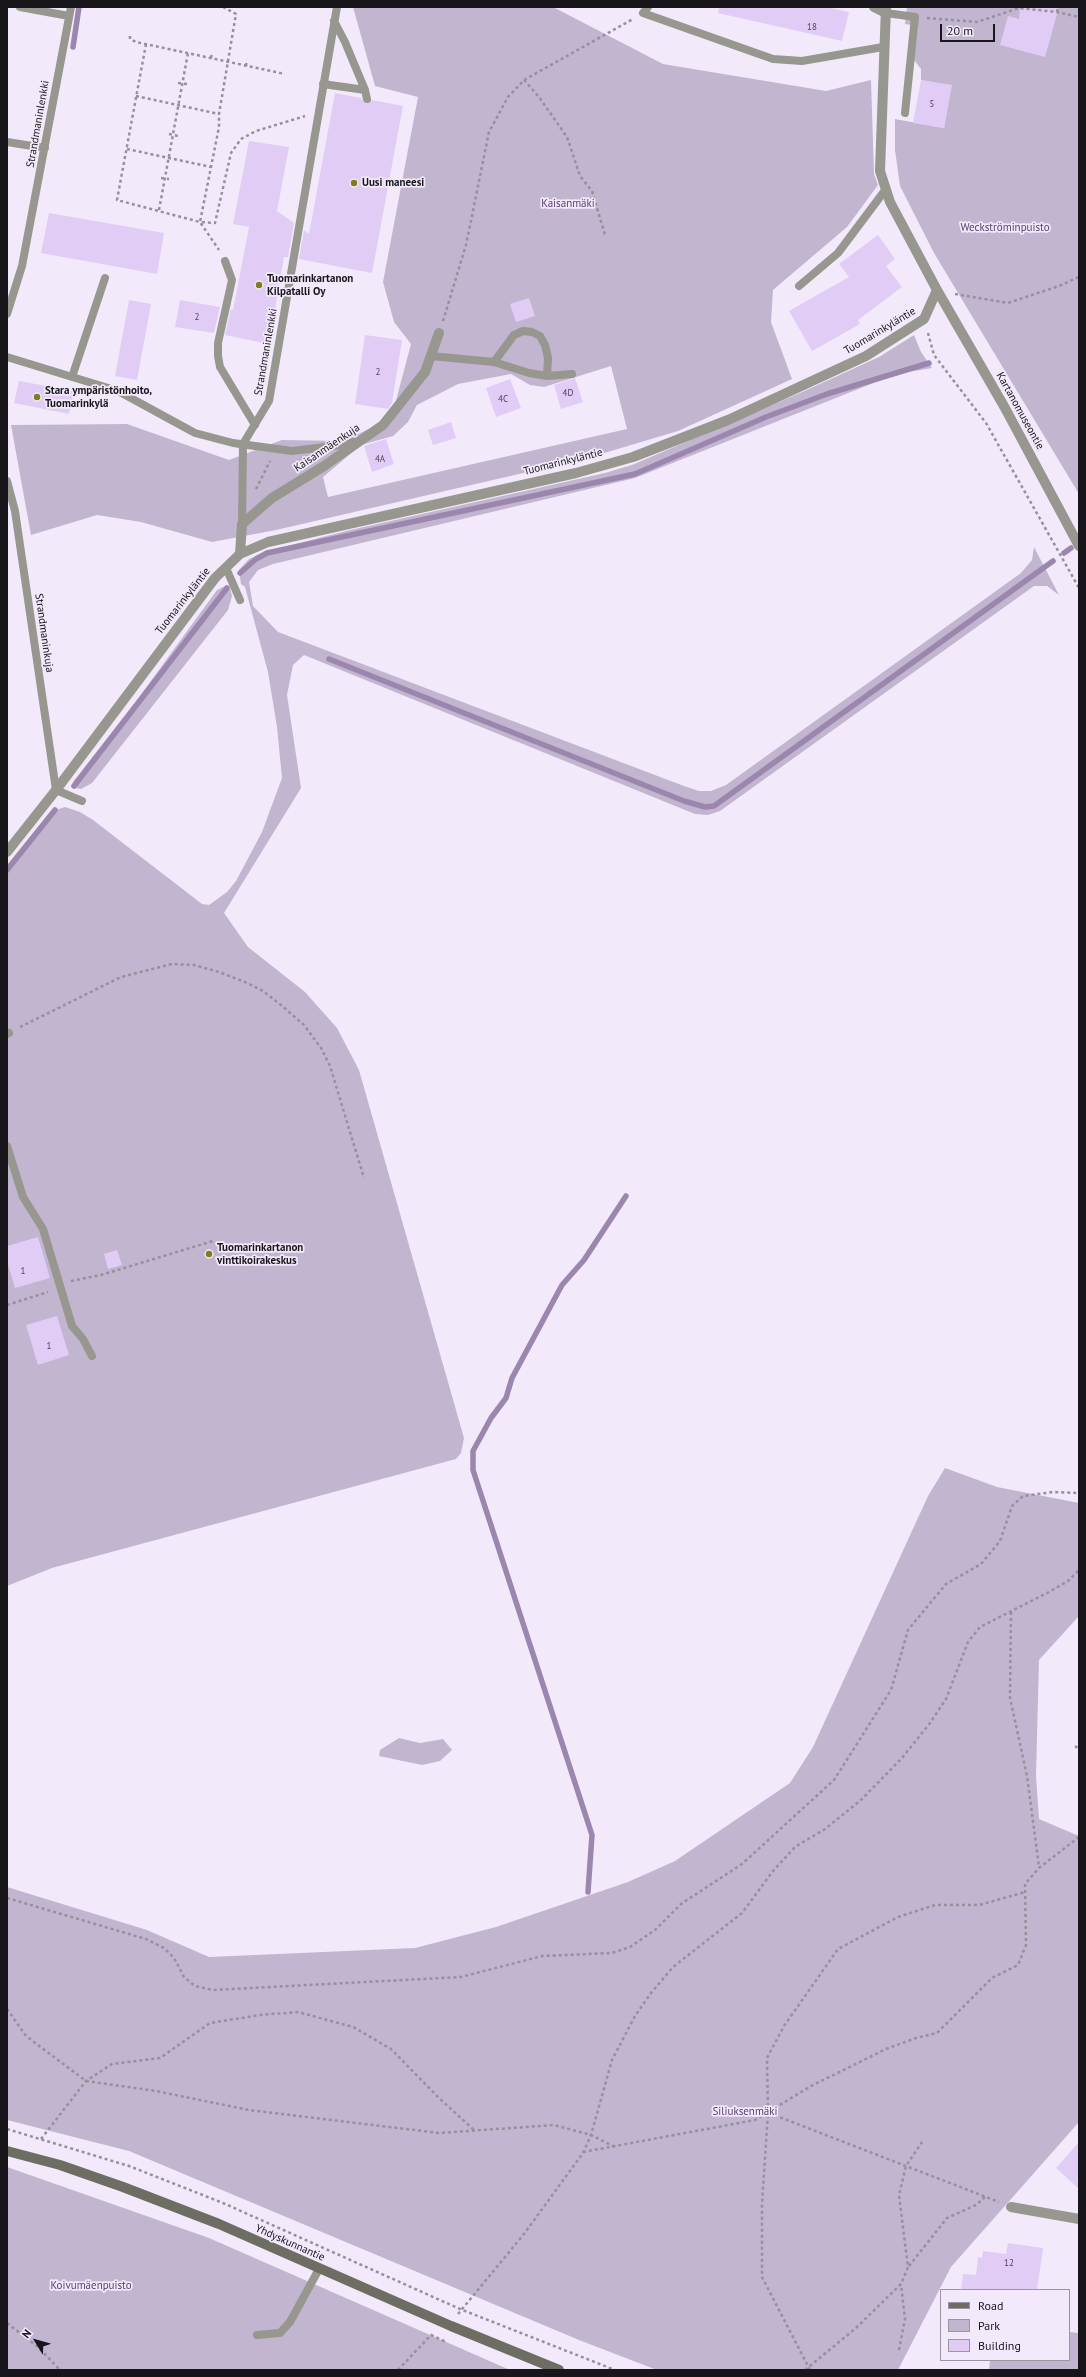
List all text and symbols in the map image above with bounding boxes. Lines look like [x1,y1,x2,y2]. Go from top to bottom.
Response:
scale bar [942,16,997,42]
house number: 18 [807,22,817,32]
text: 20 m [947,23,973,38]
street label: Strandmaninlenkki [24,79,52,169]
house number: 5 [930,99,934,109]
place label: Uusi maneesi [362,176,424,190]
marker: Uusi maneesi [349,178,359,188]
park label: Kaisanmäki [541,197,595,211]
park label: Weckströminpuisto [960,221,1050,235]
place label: Tuomarinkartanon Kilpatalli Oy [267,272,353,298]
marker: Tuomarinkartanon Kilpatalli Oy [254,280,264,290]
street label: Tuomarinkyläntie [842,304,918,358]
street label: Strandmaninlenkki [252,307,280,397]
house number: 2 [195,312,199,322]
house number: 2 [376,367,380,377]
street label: Kartanomuseontie [993,370,1047,452]
place label: Stara ympäristönhoito, Tuomarinkylä [45,384,152,410]
house number: 4D [563,388,573,398]
marker: Stara ympäristönhoito, Tuomarinkylä [32,392,42,402]
house number: 4C [498,394,508,404]
street label: Kaisanmäenkuja [292,421,362,475]
street label: Tuomarinkyläntie [522,446,604,478]
house number: 4A [375,454,385,464]
street label: Tuomarinkyläntie [153,565,213,637]
street label: Strandmaninkuja [32,593,56,673]
place label: Tuomarinkartanon vinttikoirakeskus [217,1241,303,1267]
marker: Tuomarinkartanon vinttikoirakeskus [204,1249,214,1259]
house number: 1 [21,1266,25,1276]
house number: 1 [47,1341,51,1351]
park label: Siliuksenmäki [713,2105,777,2119]
street label: Yhdyskunnantie [253,2222,327,2264]
house number: 12 [1004,2258,1014,2268]
park label: Koivumäenpuisto [50,2279,132,2293]
legend [940,2289,1070,2361]
text: Road [978,2298,1003,2313]
text: Park [978,2318,1000,2333]
north arrow [16,2321,56,2361]
text: N [19,2327,34,2341]
text: Building [978,2338,1021,2353]

